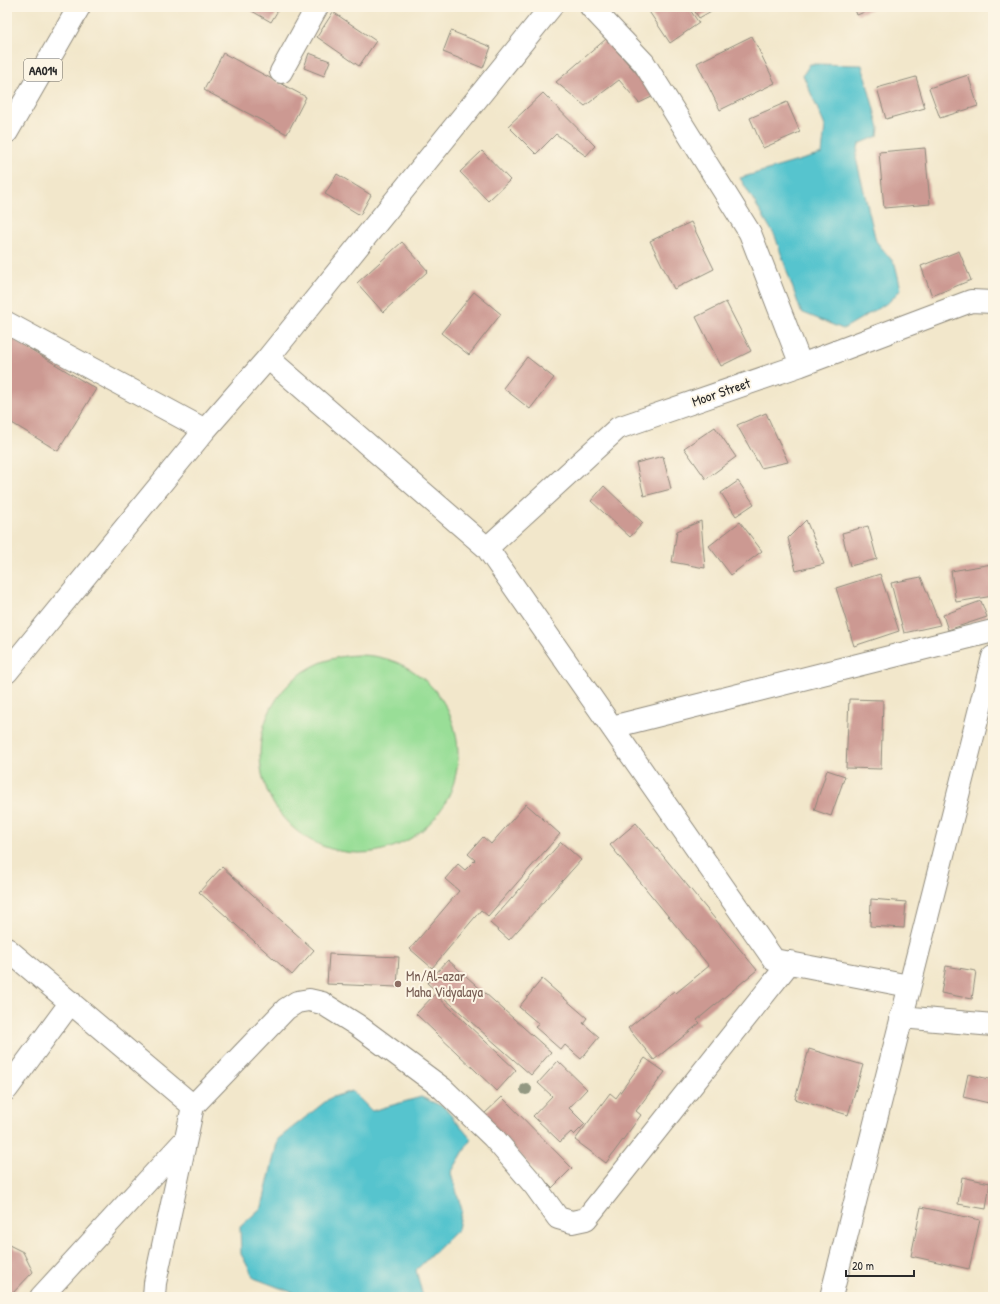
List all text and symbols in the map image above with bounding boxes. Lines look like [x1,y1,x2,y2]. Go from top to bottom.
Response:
road number: AA014 [24,59,62,81]
street label: Moor Street [689,373,753,410]
place label: Mn/Al-azar Maha Vidyalaya [406,966,483,1002]
marker: Mn/Al-azar Maha Vidyalaya [393,979,403,989]
scale bar [846,1252,914,1278]
text: 20 m [852,1257,874,1274]

